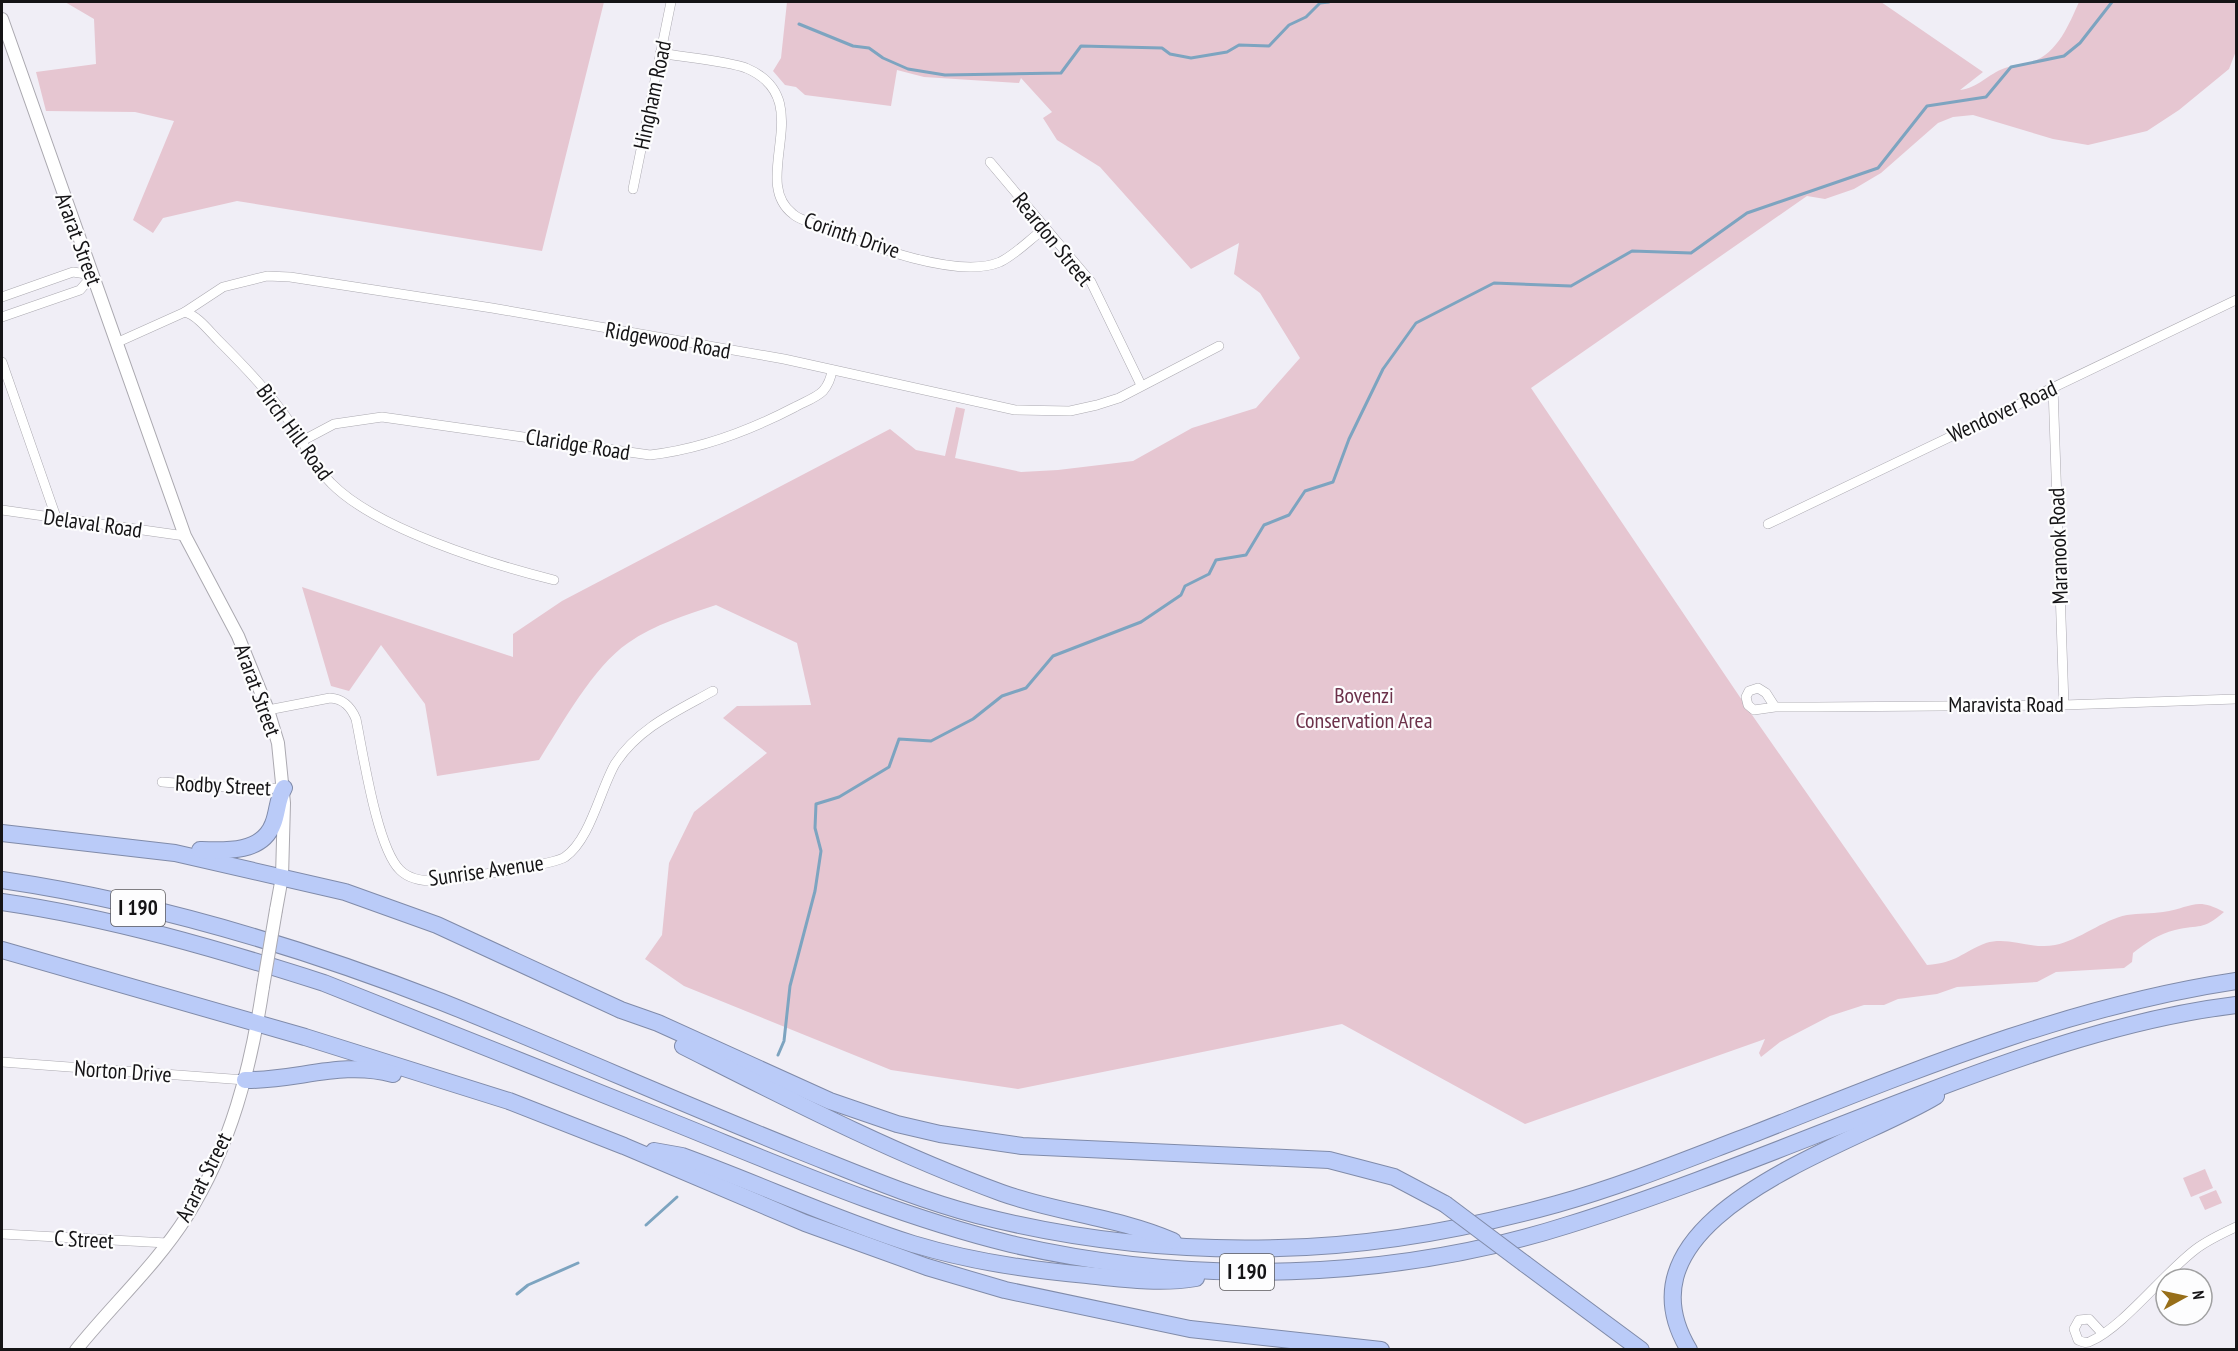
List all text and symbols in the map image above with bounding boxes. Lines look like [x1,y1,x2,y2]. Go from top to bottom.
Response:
street label: Hingham Road [627,38,677,152]
street label: Reardon Street [1007,186,1099,292]
street label: Ararat Street [49,189,109,289]
street label: Corinth Drive [800,206,904,264]
street label: Ridgewood Road [603,315,733,365]
street label: Wendover Road [1943,374,2061,448]
street label: Birch Hill Road [251,378,339,486]
street label: Claridge Road [524,422,632,466]
street label: Maranook Road [2042,487,2074,605]
street label: Delaval Road [42,502,144,544]
street label: Ararat Street [228,640,288,740]
park label: Bovenzi Conservation Area [1296,681,1432,734]
street label: Maravista Road [1948,690,2064,718]
street label: Rodby Street [174,769,272,801]
street label: Sunrise Avenue [427,848,545,892]
road number: I 190 [111,890,165,926]
street label: Norton Drive [73,1054,173,1088]
street label: Ararat Street [169,1128,237,1226]
street label: C Street [54,1223,114,1255]
road number: I 190 [1220,1254,1274,1290]
north arrow [2154,1267,2214,1327]
text: N [2188,1289,2209,1301]

